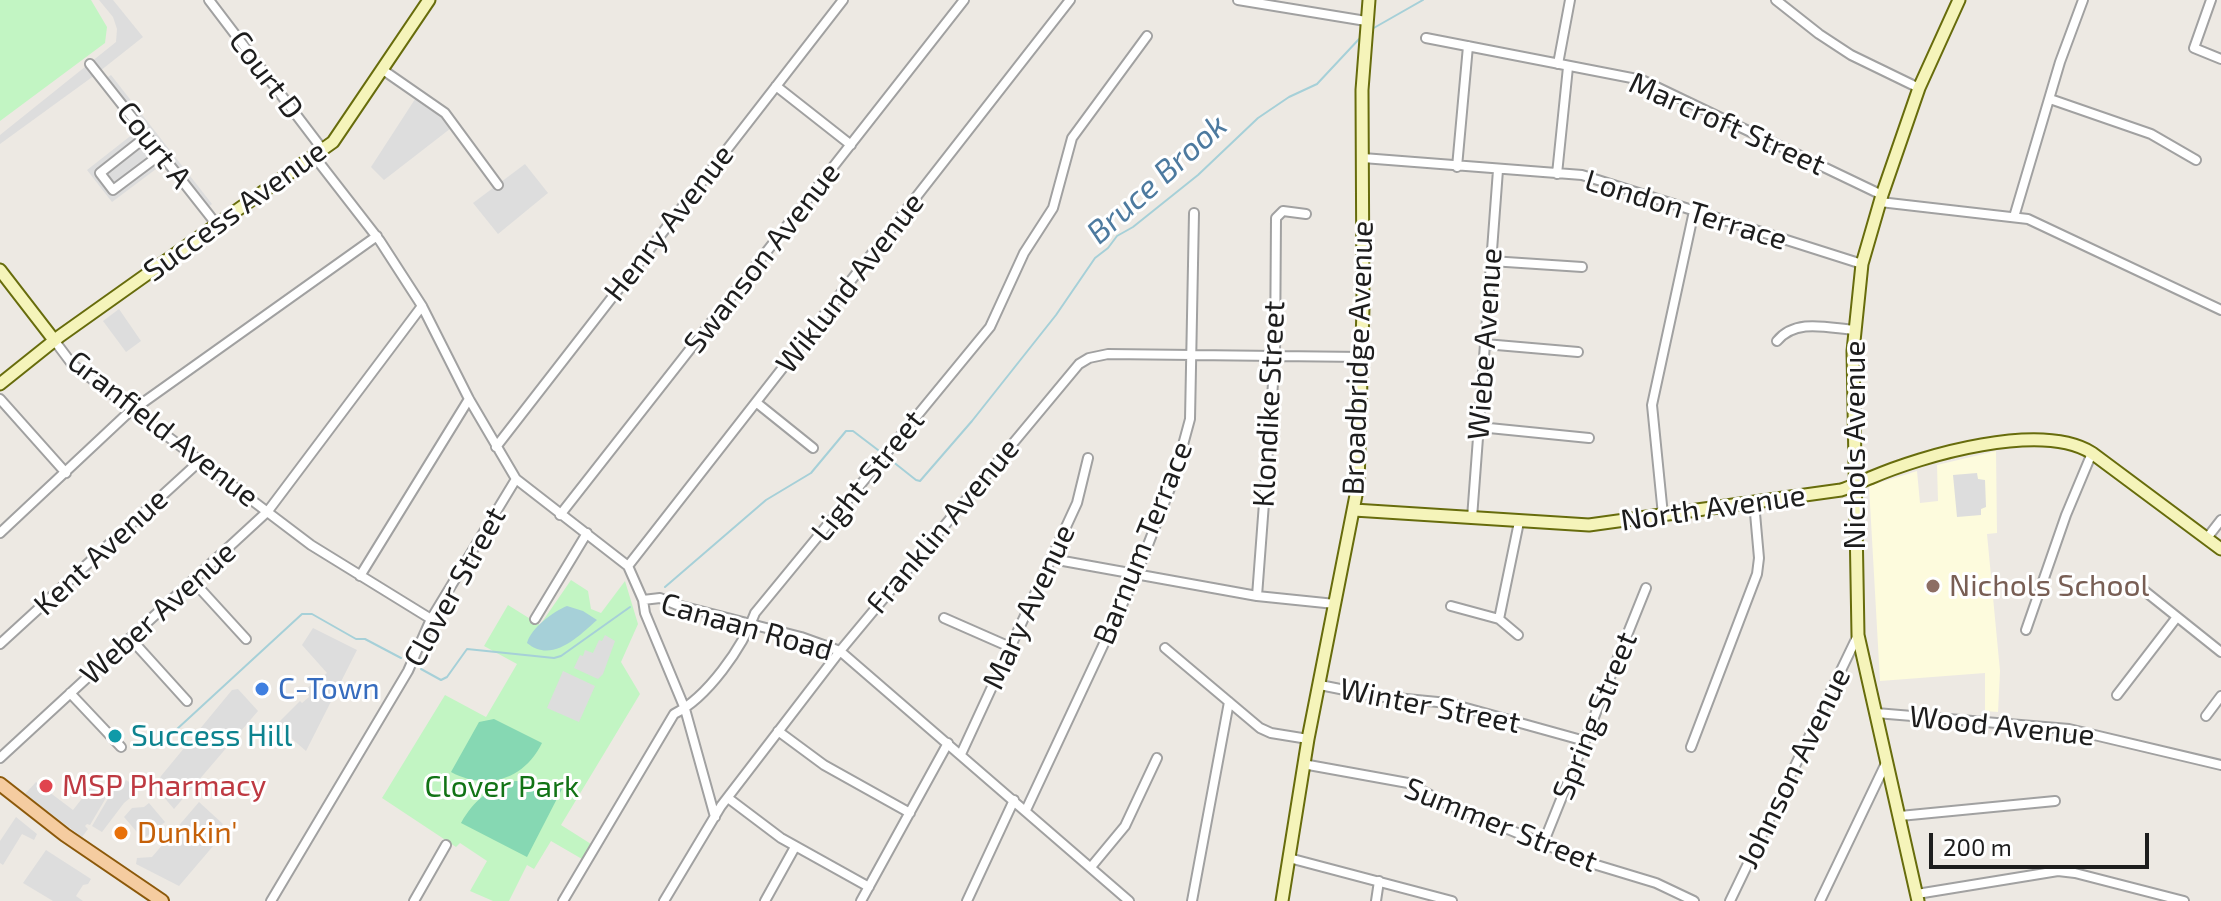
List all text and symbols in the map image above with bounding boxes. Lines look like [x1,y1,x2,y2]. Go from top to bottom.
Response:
street label: Court D [221,24,311,126]
street label: Marcroft Street [1623,65,1831,183]
street label: Court A [109,94,199,196]
water label: Bruce Brook [1079,106,1235,252]
street label: Success Avenue [137,133,333,289]
street label: Henry Avenue [597,138,741,308]
street label: Swanson Avenue [676,155,848,361]
street label: London Terrace [1581,162,1791,258]
street label: Wiklund Avenue [768,186,932,380]
street label: Broadbridge Avenue [1335,220,1381,496]
street label: Wiebe Avenue [1460,247,1510,441]
street label: Klondike Street [1246,300,1292,508]
street label: Nichols Avenue [1837,340,1873,550]
street label: Granfield Avenue [60,343,266,515]
street label: Light Street [804,403,932,549]
street label: Franklin Avenue [859,431,1027,621]
street label: Barnum Terrace [1086,436,1200,650]
street label: North Avenue [1618,477,1808,539]
street label: Kent Avenue [27,481,175,623]
street label: Clover Street [396,501,514,673]
street label: Mary Avenue [975,519,1083,695]
street label: Weber Avenue [73,534,243,692]
place label: Nichols School [1949,568,2149,604]
marker: Nichols School [1924,577,1942,595]
street label: Canaan Road [657,585,837,669]
street label: Spring Street [1545,627,1645,805]
street label: Johnson Avenue [1730,662,1858,874]
place label: C-Town [278,671,380,707]
street label: Winter Street [1337,671,1523,741]
marker: C-Town [253,680,271,698]
street label: Wood Avenue [1907,698,2097,754]
place label: Success Hill [131,718,292,754]
marker: Success Hill [106,727,124,745]
place label: MSP Pharmacy [62,768,266,804]
park label: Clover Park [425,769,579,805]
street label: Summer Street [1399,770,1603,880]
marker: MSP Pharmacy [37,777,55,795]
place label: Dunkin' [137,815,238,851]
scale bar [1933,817,2153,867]
marker: Dunkin' [112,824,130,842]
text: 200 m [1943,832,2012,861]

